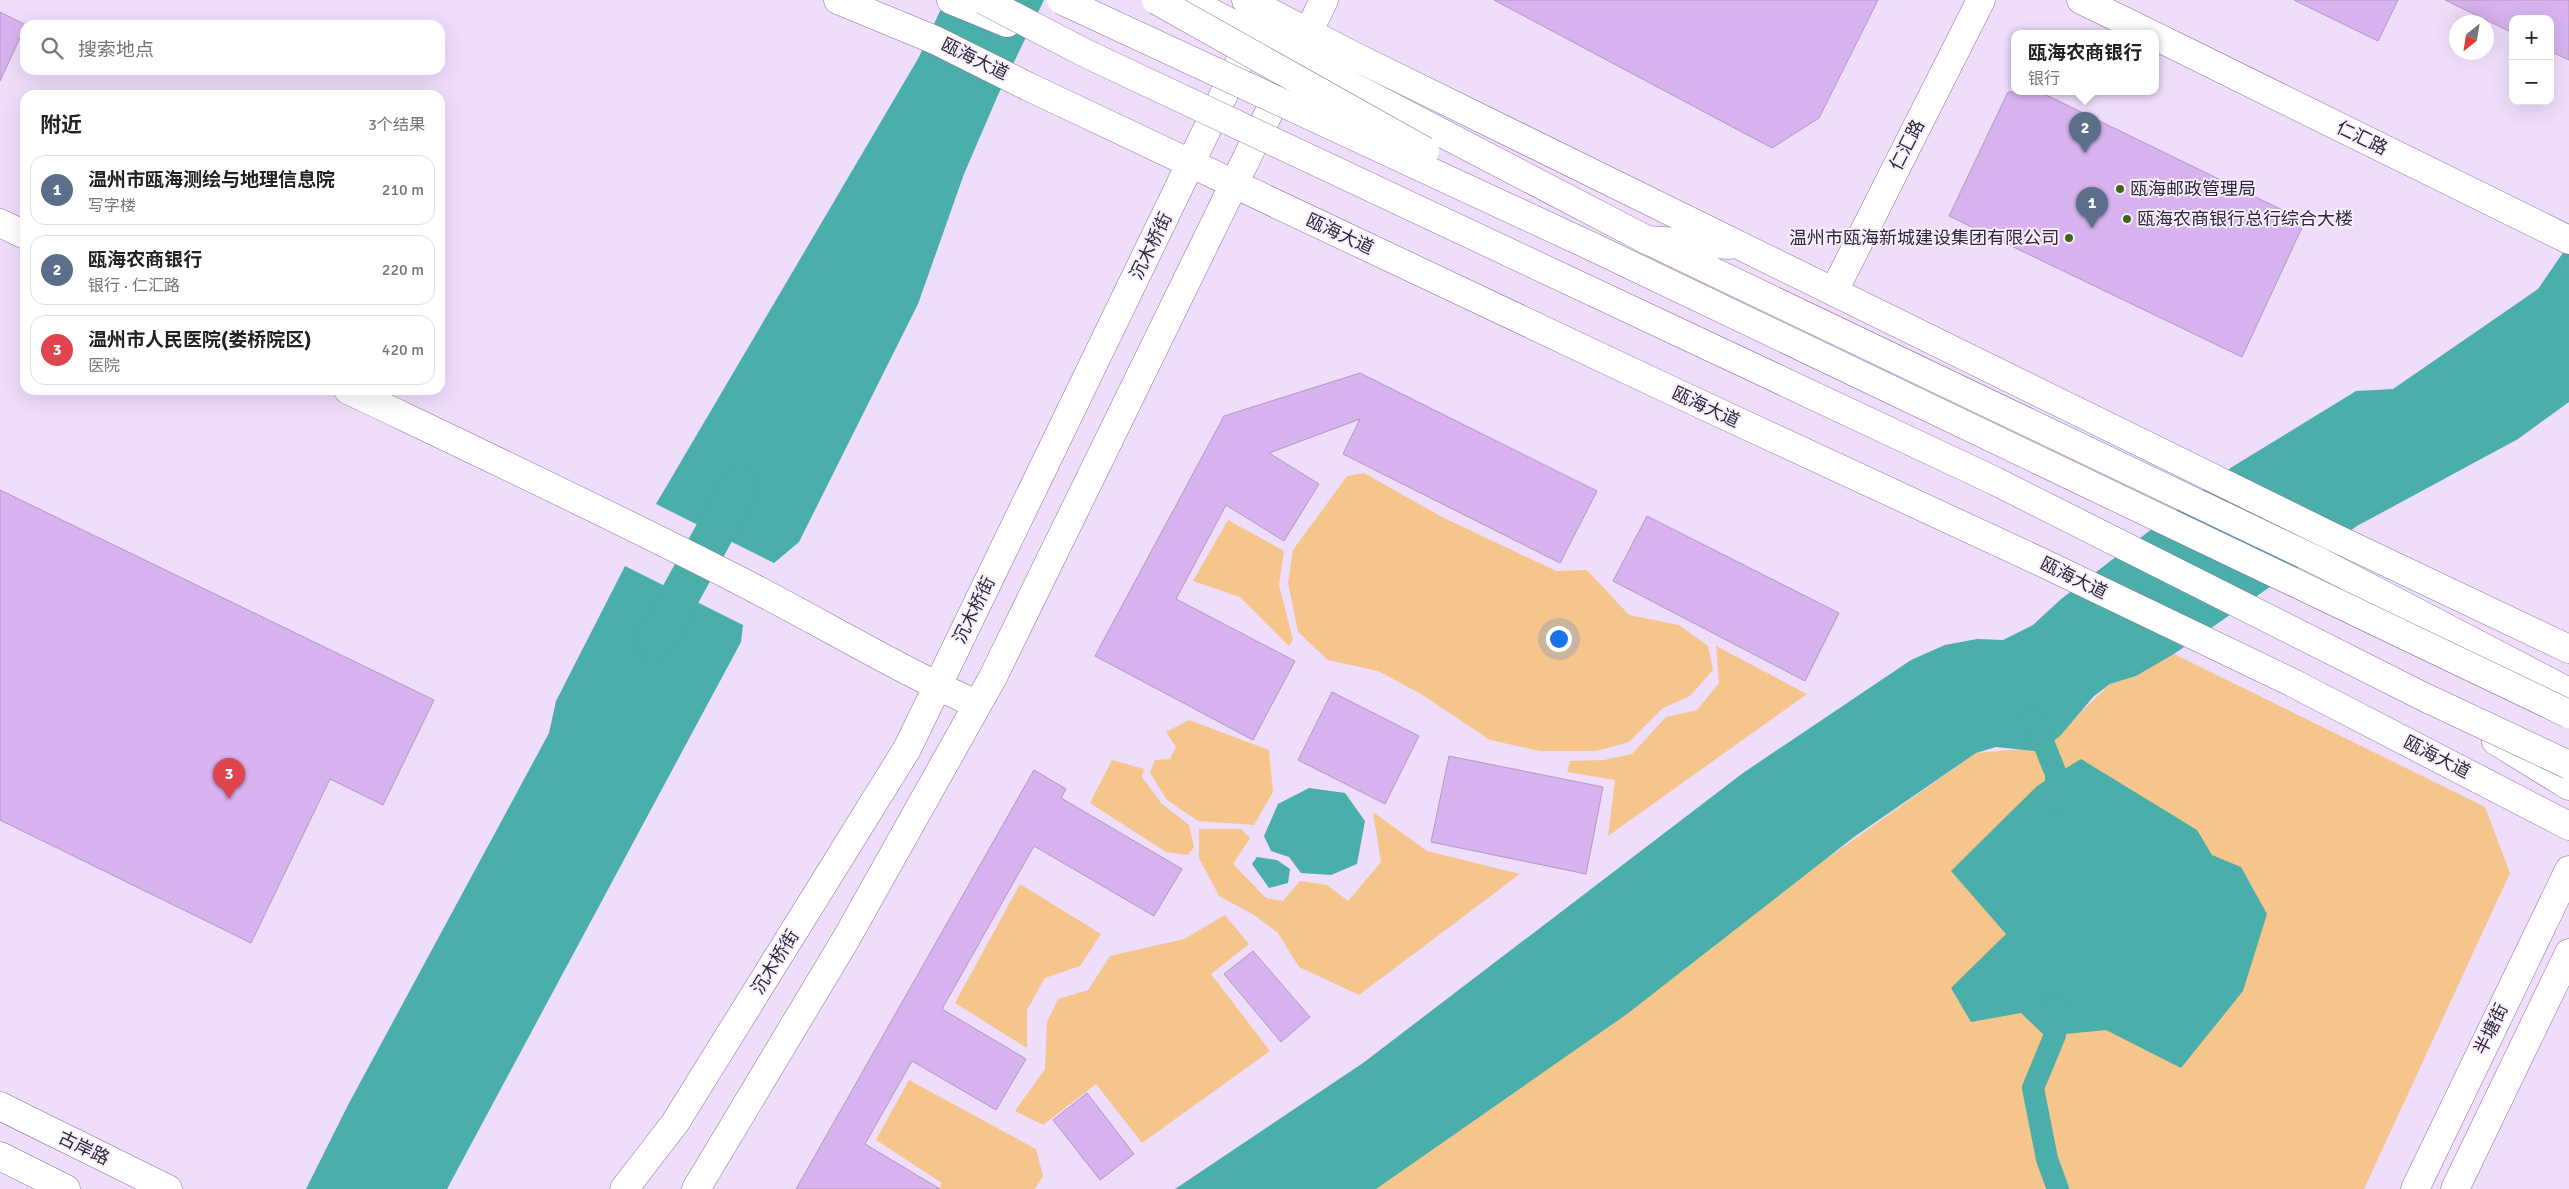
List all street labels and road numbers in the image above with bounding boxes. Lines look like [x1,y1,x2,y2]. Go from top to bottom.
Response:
street label: 瓯海大道 [938,33,1012,85]
street label: 仁汇路 [1885,116,1929,174]
street label: 仁汇路 [2333,116,2391,160]
street label: 沉木桥街 [1125,209,1177,283]
street label: 瓯海大道 [1303,209,1377,259]
street label: 瓯海大道 [1669,382,1743,432]
street label: 瓯海大道 [2037,552,2111,604]
street label: 沉木桥街 [948,573,1000,647]
street label: 瓯海大道 [2400,731,2474,783]
street label: 沉木桥街 [747,926,803,998]
street label: 半塘街 [2469,1000,2513,1058]
street label: 古岸路 [55,1126,113,1170]

